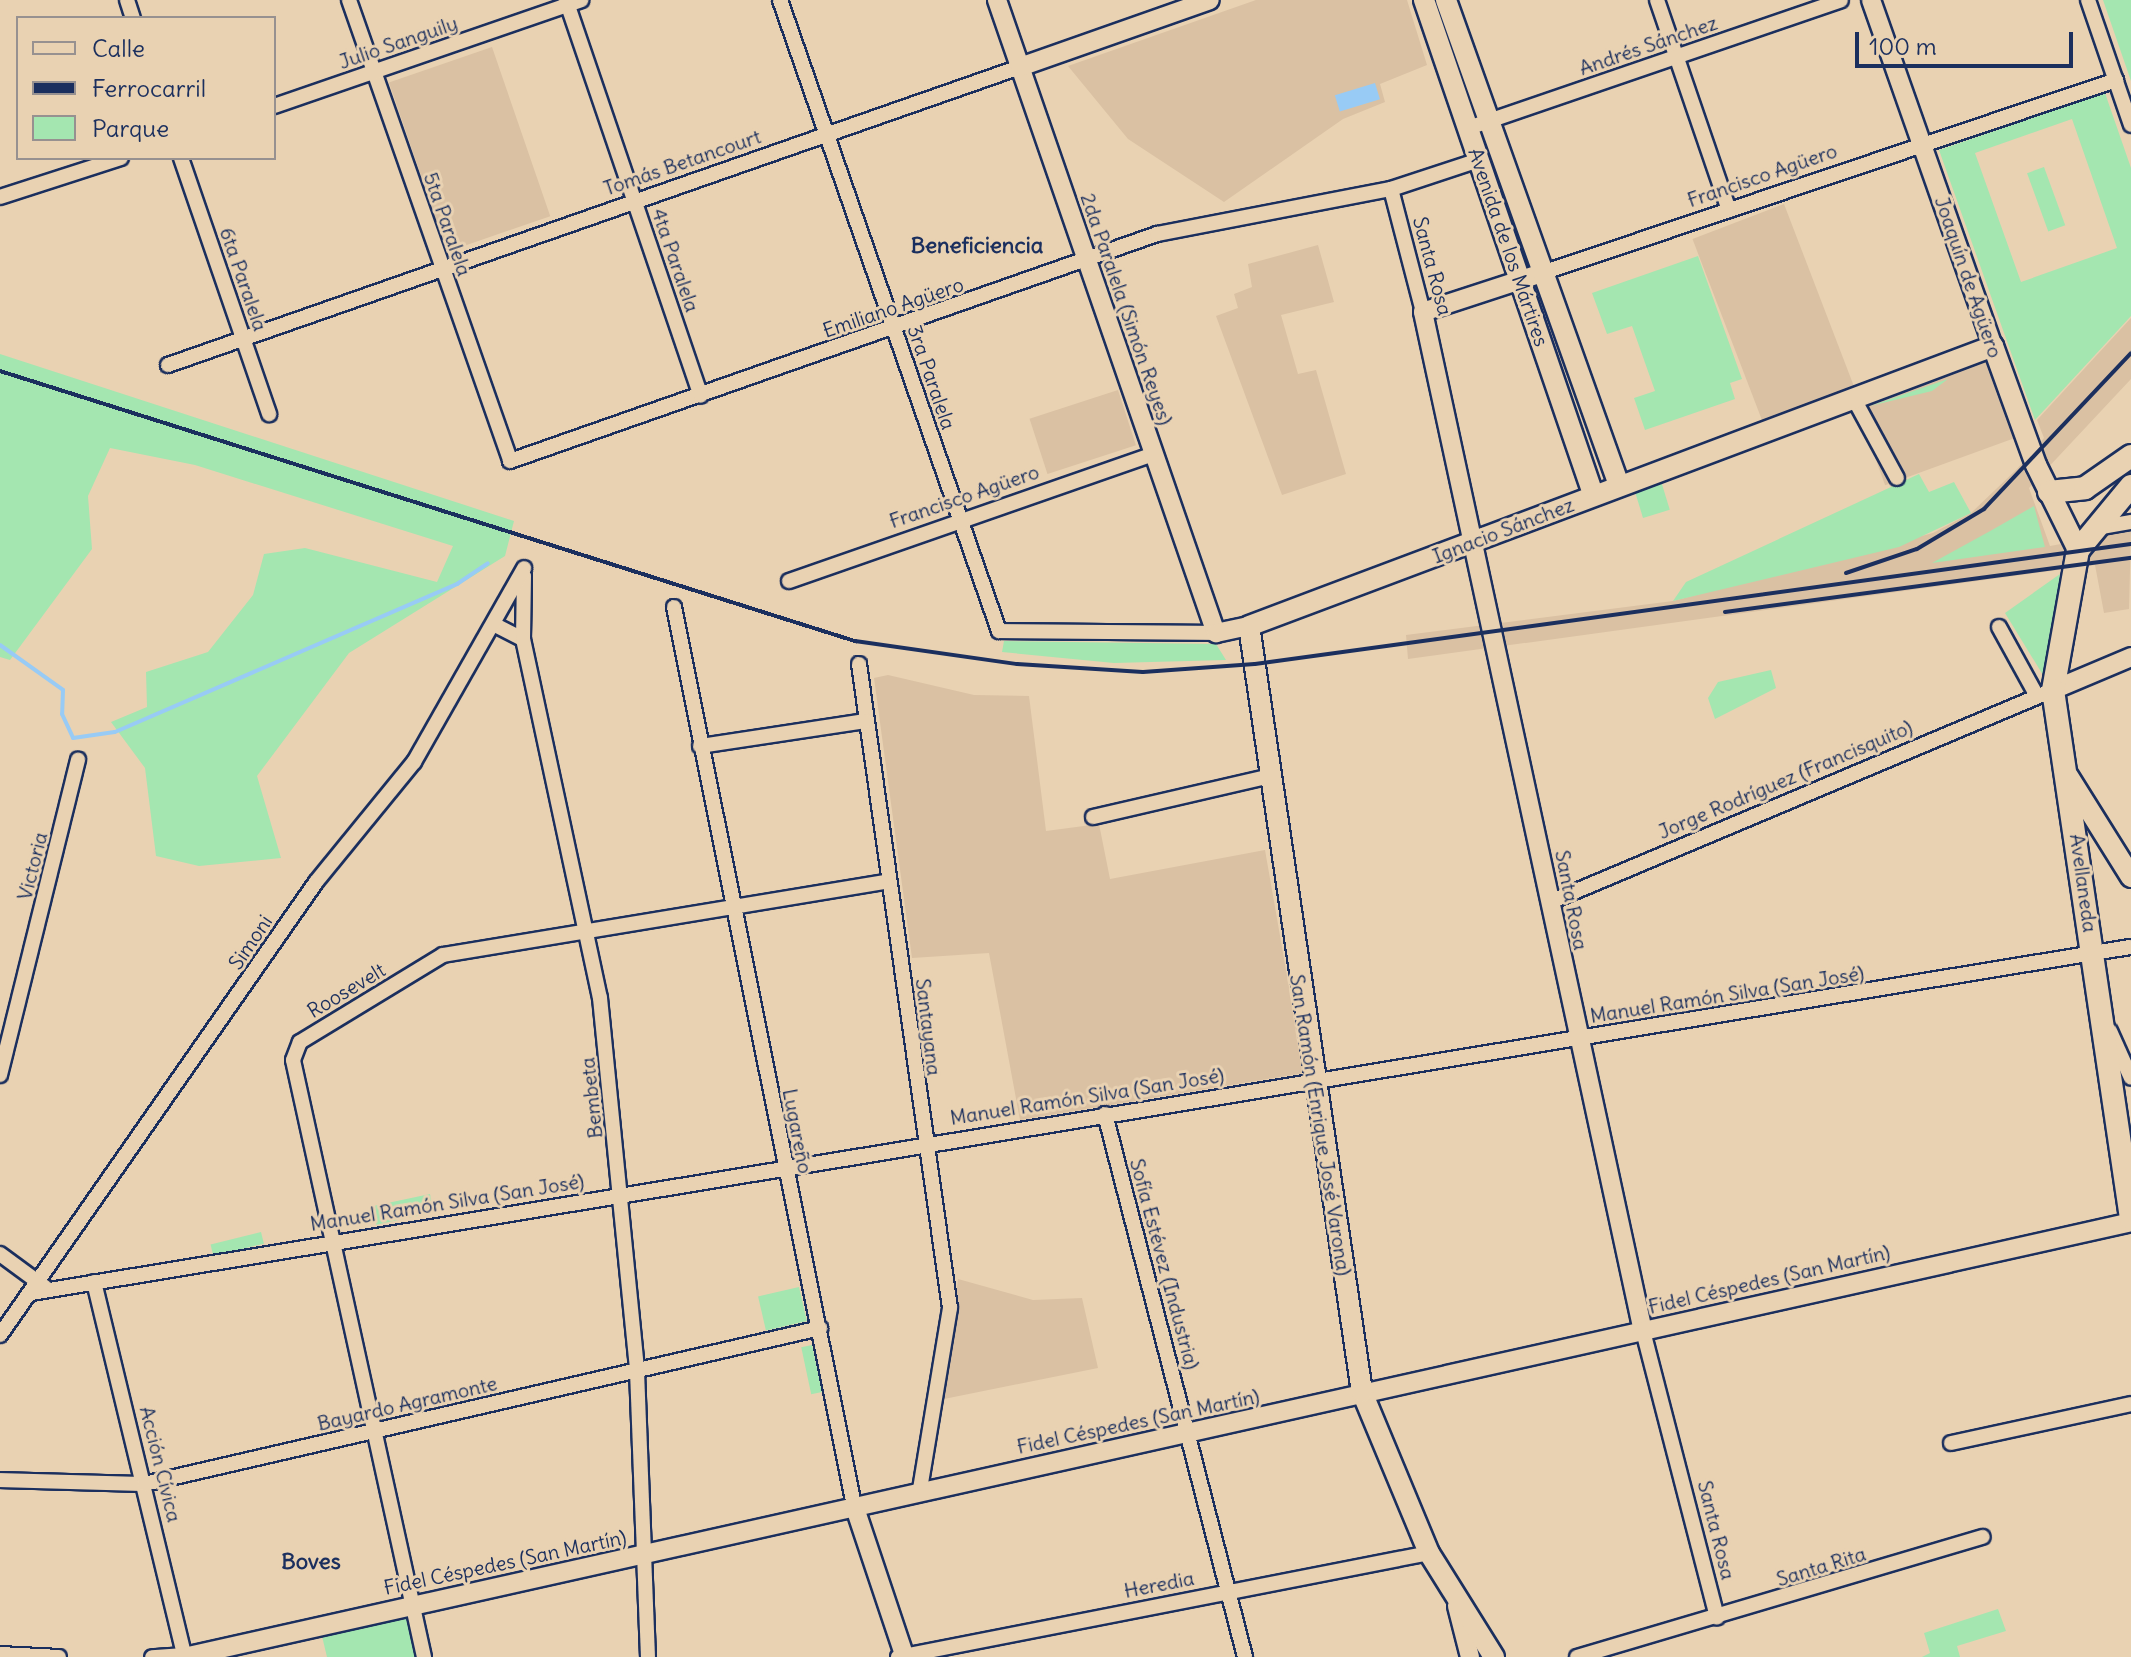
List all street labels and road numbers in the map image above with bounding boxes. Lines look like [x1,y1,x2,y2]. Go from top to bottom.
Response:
street label: Julio Sanguily [335,10,461,74]
street label: Andrés Sánchez [1576,10,1720,80]
street label: Tomás Betancourt [600,124,764,200]
street label: Francisco Agüero [1684,138,1840,212]
street label: Avenida de los Mártires [1464,145,1554,349]
street label: 5ta Paralela [419,169,477,279]
street label: 2da Paralela (Simón Reyes) [1076,190,1178,428]
street label: Joaquín de Agüero [1930,193,2008,361]
street label: 4ta Paralela [647,205,705,315]
street label: Santa Rosa [1408,214,1458,318]
street label: 6ta Paralela [215,224,273,334]
street label: Emiliano Agüero [820,272,966,342]
street label: 3ra Paralela [903,322,961,432]
street label: Francisco Agüero [886,459,1042,533]
street label: Ignacio Sánchez [1429,492,1577,568]
street label: Jorge Rodríguez (Francisquito) [1654,714,1916,844]
street label: Victoria [12,830,52,902]
street label: Avellaneda [2065,832,2103,934]
street label: Santa Rosa [1551,848,1593,952]
street label: Simoni [223,910,277,974]
street label: Roosevelt [303,957,389,1023]
street label: Manuel Ramón Silva (San José) [1588,960,1866,1028]
street label: San Ramón (Enrique José Varona) [1285,973,1357,1277]
street label: Santayana [911,977,947,1077]
street label: Bembeta [575,1056,607,1140]
street label: Manuel Ramón Silva (San José) [948,1062,1226,1130]
street label: Lugareño [778,1087,818,1175]
street label: Sofía Estévez (Industria) [1125,1156,1205,1372]
street label: Manuel Ramón Silva (San José) [308,1168,586,1236]
street label: Fidel Céspedes (San Martín) [1646,1239,1892,1319]
street label: Bayardo Agramonte [315,1371,499,1435]
street label: Fidel Céspedes (San Martín) [1015,1384,1261,1458]
street label: Acción Cívica [135,1404,187,1524]
street label: Santa Rosa [1693,1478,1741,1582]
street label: Fidel Céspedes (San Martín) [382,1525,628,1599]
street label: Santa Rita [1773,1541,1869,1591]
street label: Heredia [1122,1565,1196,1603]

